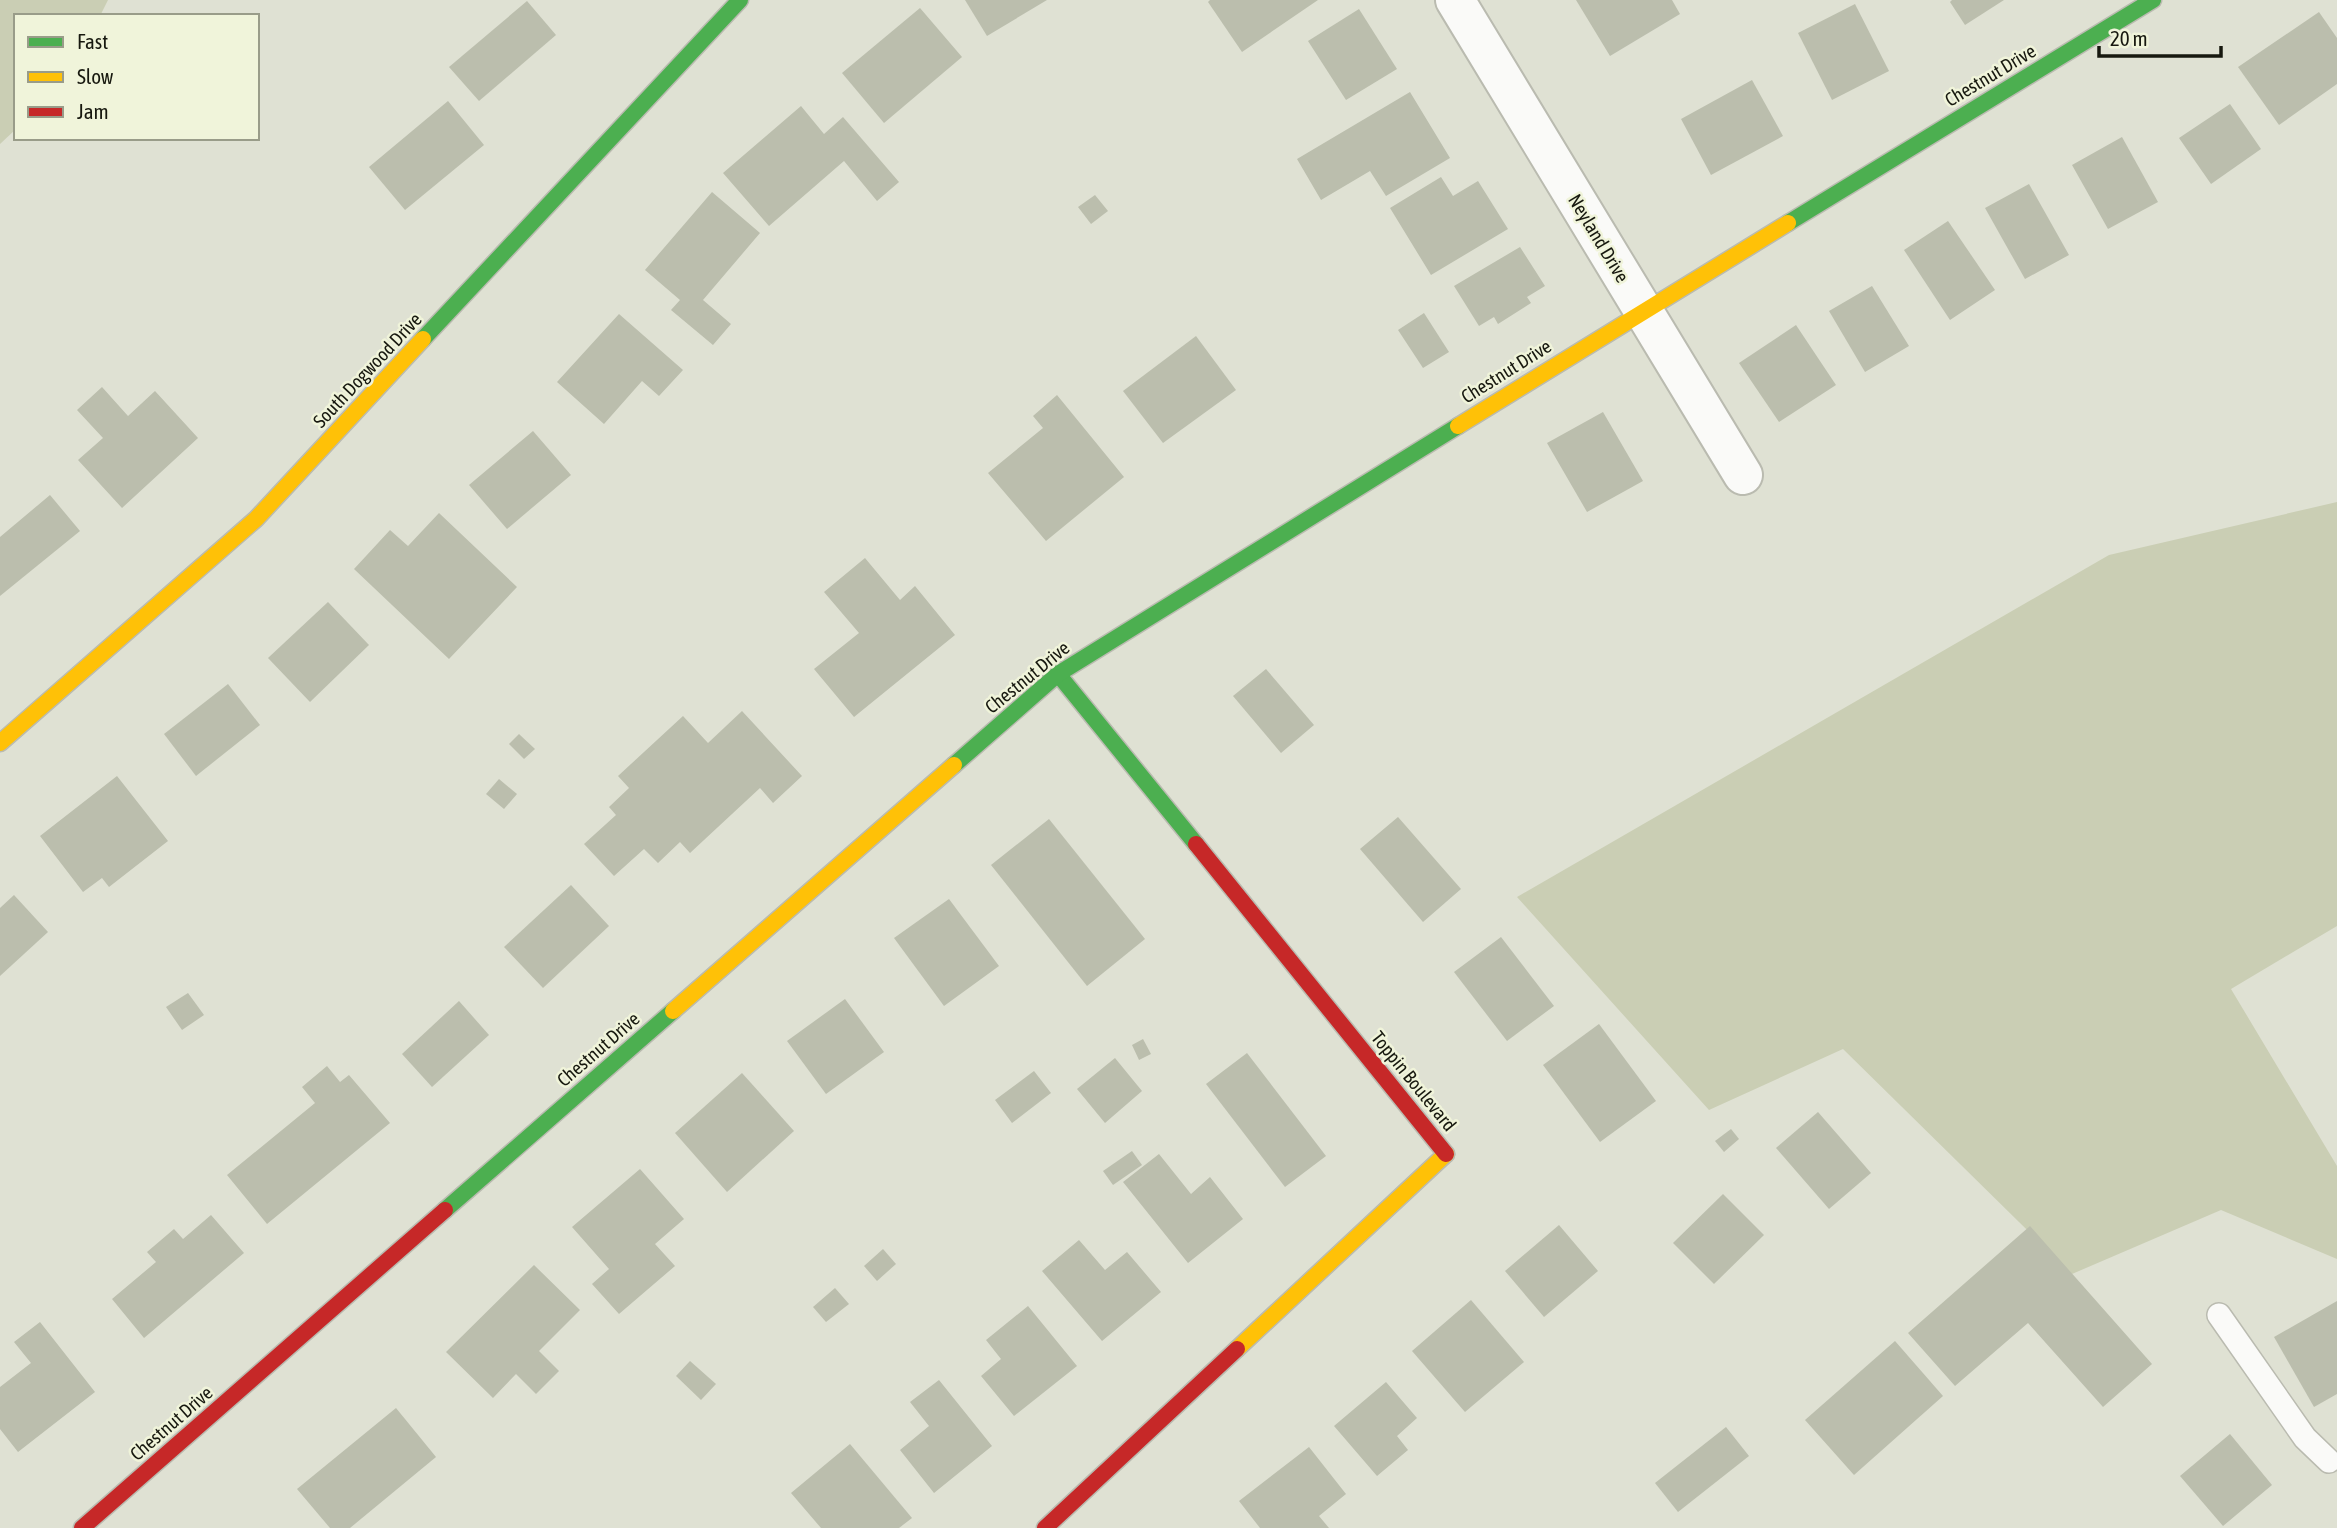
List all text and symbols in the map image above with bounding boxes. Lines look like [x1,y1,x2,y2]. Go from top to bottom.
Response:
legend [14,14,259,140]
scale bar [2099,14,2222,58]
text: 20 m [2110,26,2148,50]
text: Fast [77,29,108,53]
street label: Chestnut Drive [1941,39,2039,111]
text: Slow [77,64,114,88]
text: Jam [77,99,109,123]
street label: Neyland Drive [1564,190,1634,286]
street label: South Dogwood Drive [308,308,426,432]
street label: Chestnut Drive [1457,335,1555,407]
street label: Chestnut Drive [980,636,1074,718]
street label: Chestnut Drive [552,1007,644,1091]
street label: Toppin Boulevard [1367,1027,1461,1135]
street label: Chestnut Drive [125,1381,217,1465]

